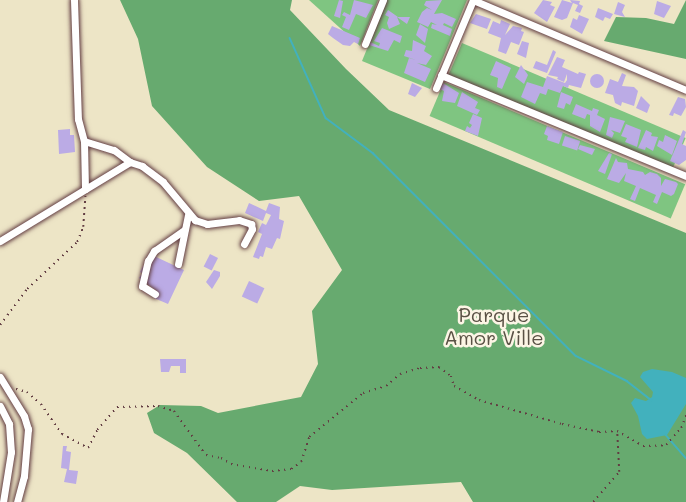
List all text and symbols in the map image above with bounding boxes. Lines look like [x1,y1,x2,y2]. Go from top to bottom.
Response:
park label: Parque Amor Ville [444,303,544,350]

